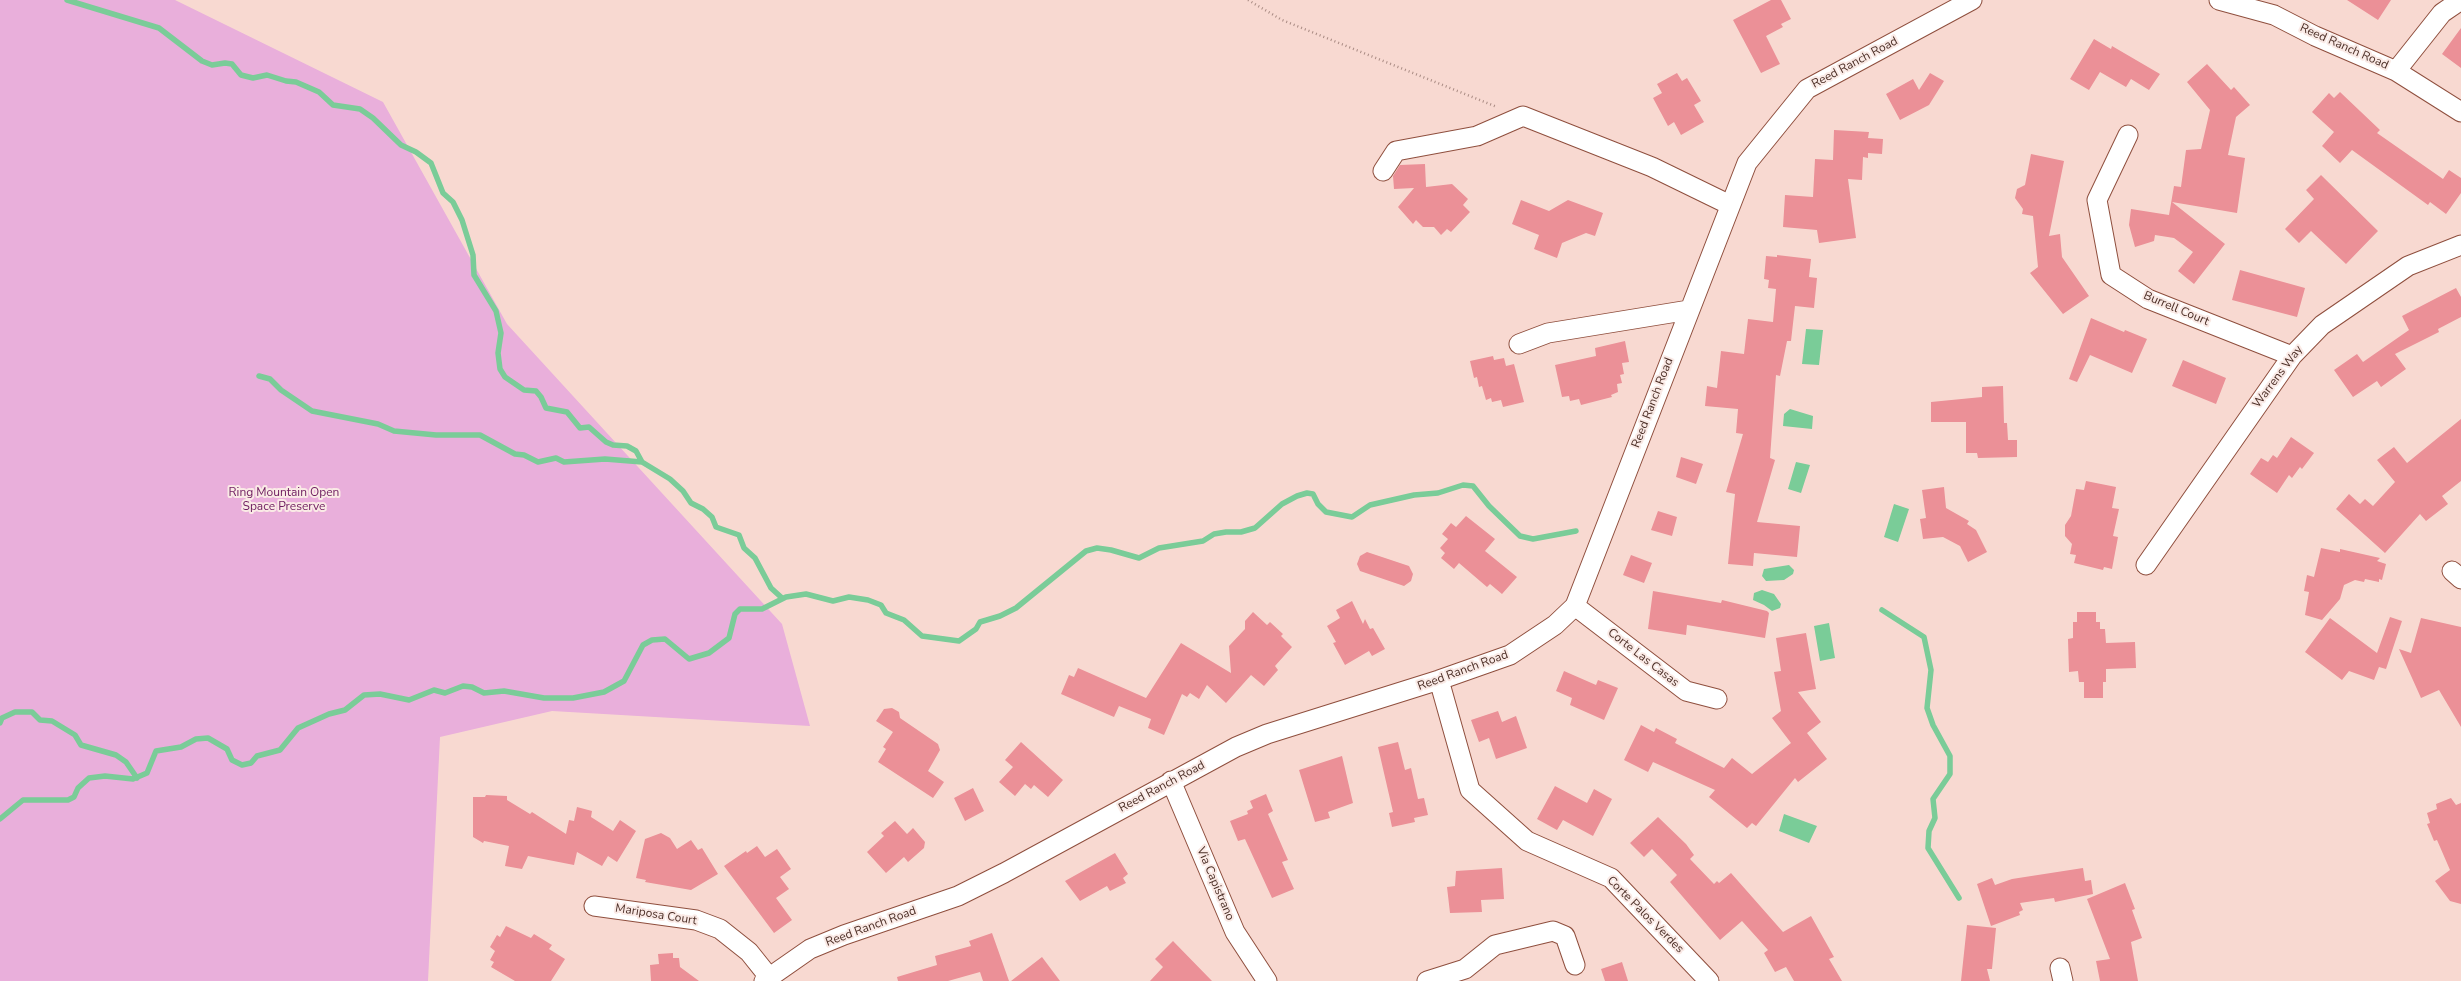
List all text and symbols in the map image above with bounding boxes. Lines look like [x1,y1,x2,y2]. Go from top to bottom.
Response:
street label: Reed Ranch Road [2298,21,2390,73]
street label: Reed Ranch Road [1810,34,1900,92]
street label: Burrell Court [2141,289,2211,329]
street label: Warrens Way [2250,343,2306,411]
street label: Reed Ranch Road [1629,356,1677,450]
park label: Ring Mountain Open Space Preserve [229,486,339,514]
street label: Corte Las Casas [1605,626,1681,690]
street label: Reed Ranch Road [1416,648,1510,694]
street label: Reed Ranch Road [1117,758,1207,816]
street label: Via Capistrano [1193,845,1237,923]
street label: Corte Palos Verdes [1604,874,1686,956]
street label: Mariposa Court [614,901,698,929]
street label: Reed Ranch Road [824,904,918,950]

